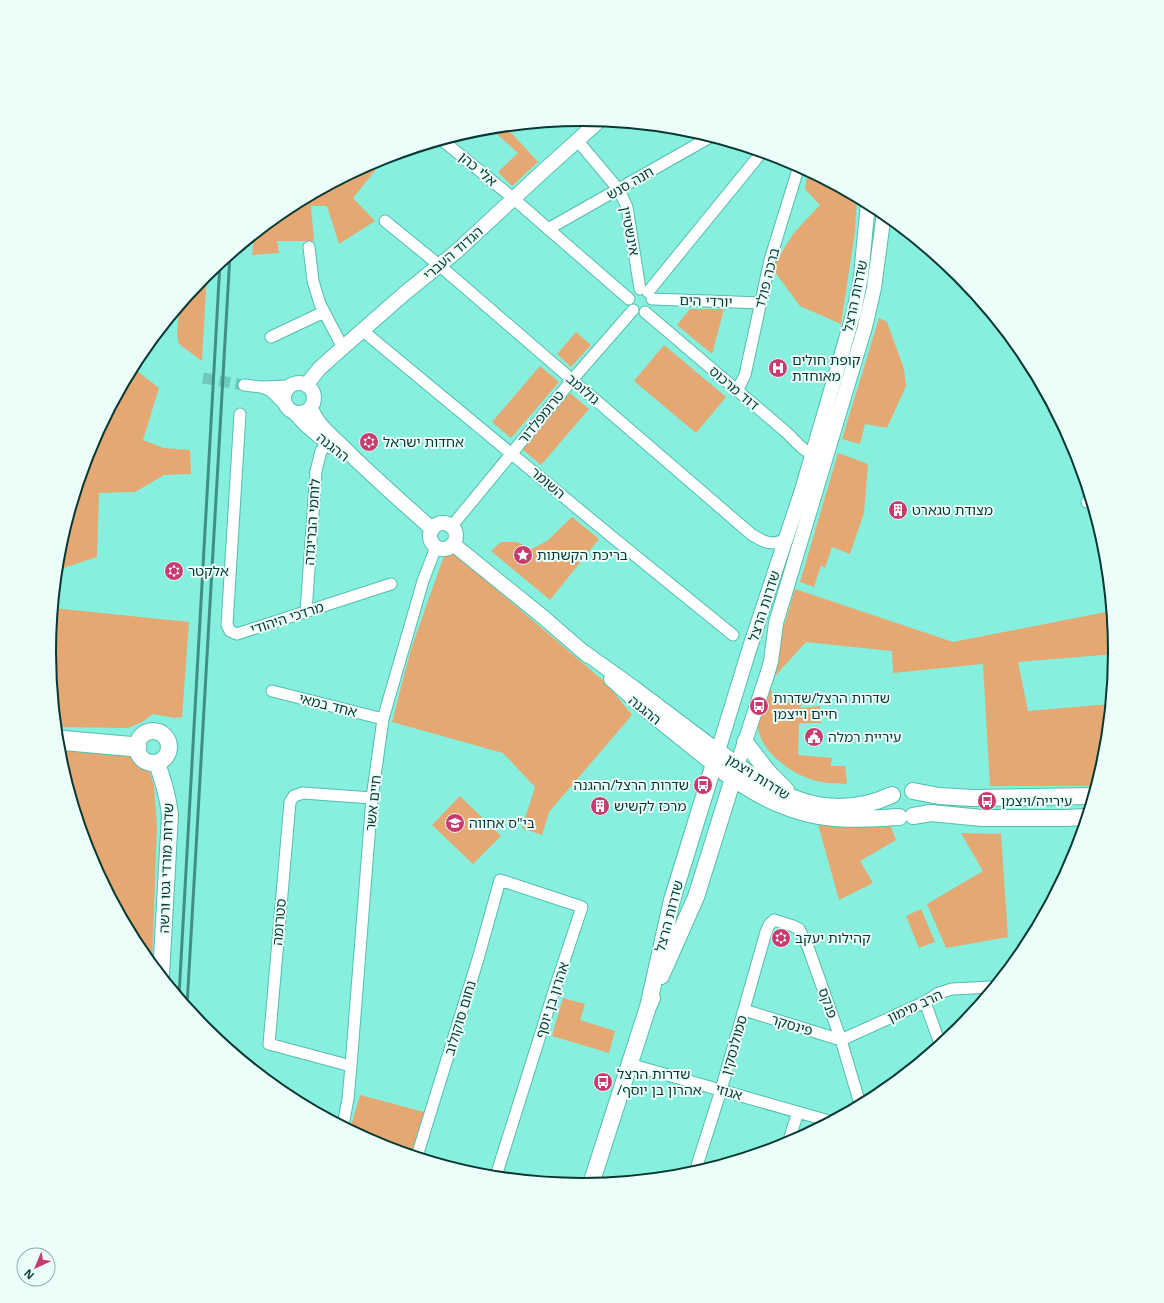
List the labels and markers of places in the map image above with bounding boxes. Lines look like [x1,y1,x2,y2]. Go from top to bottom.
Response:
place label: קופת חולים מאוחדת [792,350,861,385]
hospital icon: קופת חולים מאוחדת [767,357,789,379]
synagogue icon: אחדות ישראל [358,431,380,453]
place label: אחדות ישראל [383,432,464,451]
building icon: מצודת טגארט [887,499,909,521]
place label: מצודת טגארט [912,500,993,519]
place icon: בריכת הקשתות [512,544,534,566]
place label: בריכת הקשתות [537,545,628,564]
synagogue icon: אלקטר [163,560,185,582]
place label: אלקטר [188,561,229,580]
place label: שדרות הרצל/שדרות חיים וייצמן [773,688,890,723]
bus stop icon: שדרות הרצל/שדרות חיים וייצמן [748,695,770,717]
public building icon: עיריית רמלה [803,726,825,748]
place label: עיריית רמלה [828,727,901,746]
bus stop icon: שדרות הרצל/ההגנה [692,774,714,796]
place label: שדרות הרצל/ההגנה [574,775,689,794]
bus stop icon: עירייה/ויצמן [976,790,998,812]
place label: עירייה/ויצמן [1001,791,1072,810]
building icon: מרכז לקשיש [589,795,611,817]
place label: מרכז לקשיש [614,796,687,815]
school or university icon: בי"ס אחווה [444,812,466,834]
place label: בי"ס אחווה [469,813,535,832]
synagogue icon: קהילות יעקב [770,927,792,949]
place label: קהילות יעקב [795,928,871,947]
place label: שדרות הרצל /אהרון בן יוסף [617,1064,702,1099]
bus stop icon: שדרות הרצל /אהרון בן יוסף [592,1071,614,1093]

